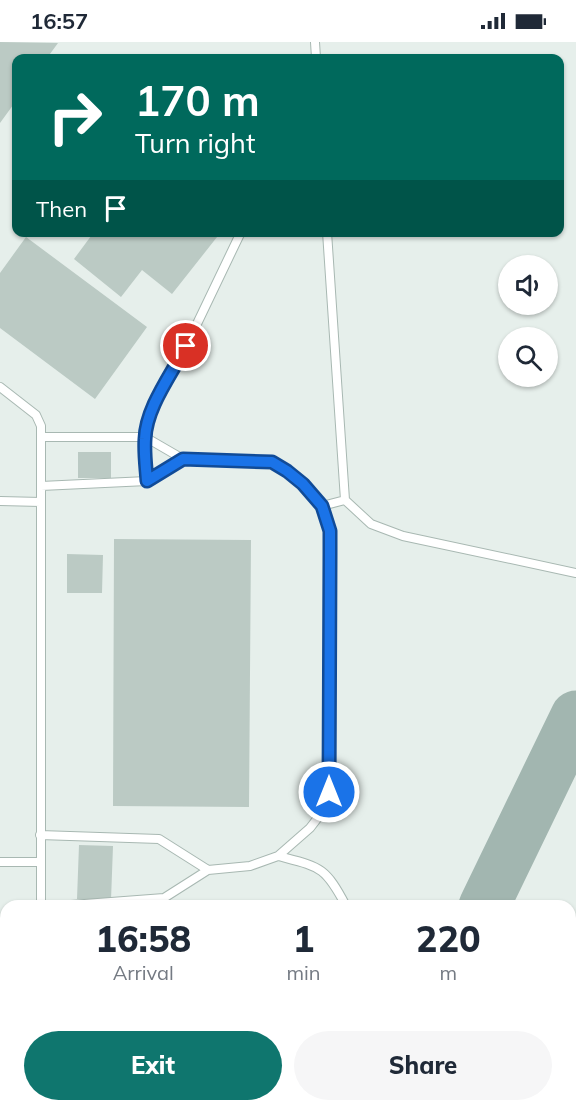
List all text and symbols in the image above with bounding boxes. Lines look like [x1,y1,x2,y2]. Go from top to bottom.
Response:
text: 16:57 [30,7,88,35]
text: 170 m [135,74,260,127]
icon: right [36,78,114,156]
text: Turn right [135,126,255,160]
icon: arrive [99,192,132,225]
text: Then [36,195,87,223]
map controls [498,255,558,387]
button: sound [498,255,558,315]
pin [160,320,211,371]
button: search [498,327,558,387]
icon: arrive [169,329,202,362]
position arrow [297,760,361,824]
text: 16:58 [95,916,191,961]
text: 1 [293,916,314,961]
text: 220 [416,916,481,961]
text: Arrival [113,960,174,985]
text: min [286,960,321,985]
text: m [439,960,457,985]
button: Exit [24,1031,282,1100]
button: Share [294,1031,552,1100]

